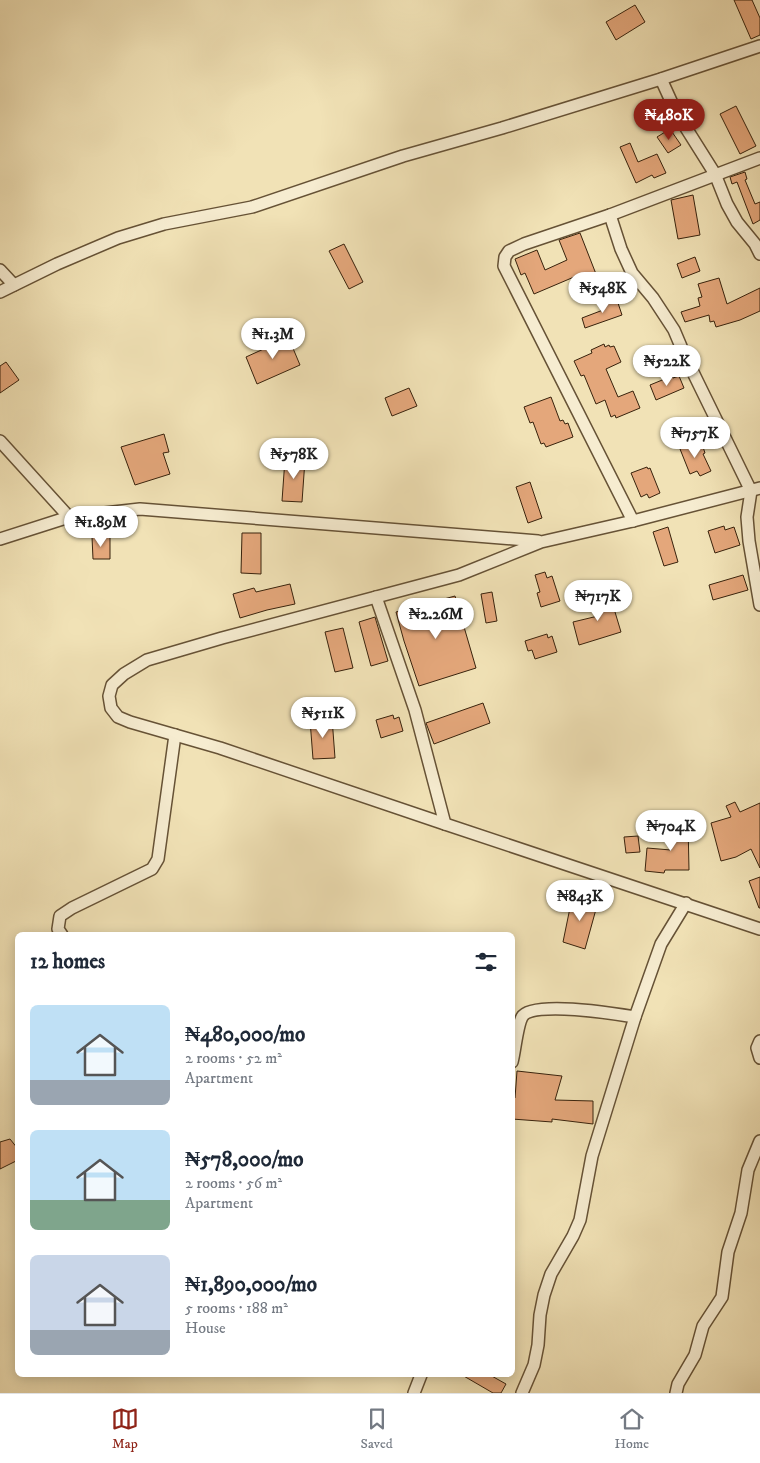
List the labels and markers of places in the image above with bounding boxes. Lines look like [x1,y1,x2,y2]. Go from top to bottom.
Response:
pin: ₦480K [634,98,704,141]
pin: ₦548K [568,272,638,314]
pin: ₦1.3M [238,318,308,360]
pin: ₦522K [632,344,702,387]
pin: ₦757K [660,416,730,459]
pin: ₦578K [259,438,329,480]
pin: ₦1.89M [60,506,142,548]
pin: ₦717K [563,580,633,622]
pin: ₦2.26M [395,598,477,640]
pin: ₦511K [288,696,358,739]
pin: ₦704K [636,810,706,852]
pin: ₦843K [545,880,615,922]

